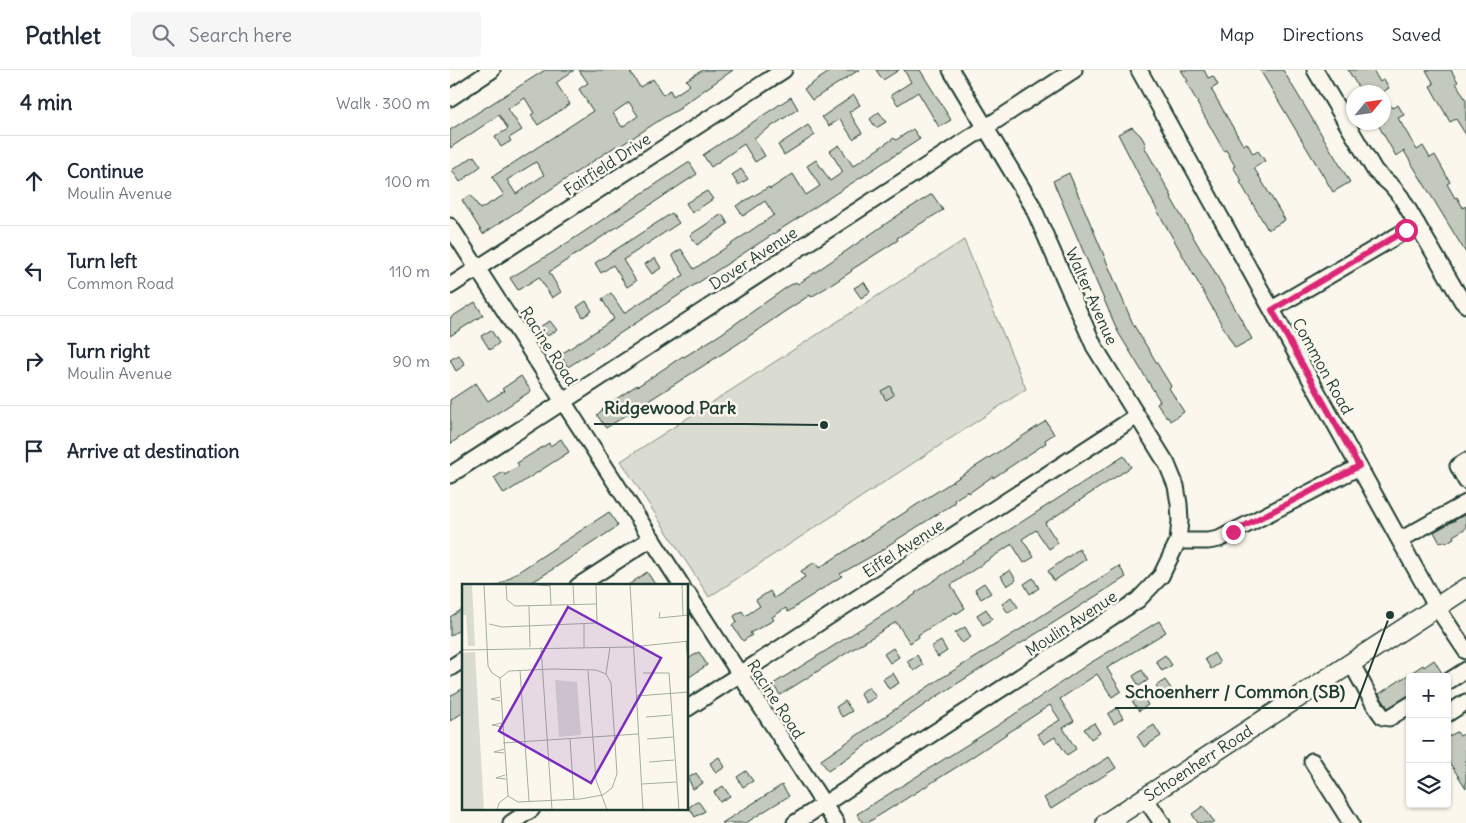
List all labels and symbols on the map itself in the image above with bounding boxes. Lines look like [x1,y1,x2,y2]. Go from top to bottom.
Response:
north arrow [1346,85,1391,130]
street label: Fairfield Drive [560,128,654,200]
route start [1395,219,1418,242]
street label: Dover Avenue [705,222,801,294]
street label: Walter Avenue [1062,244,1122,348]
street label: Racine Road [516,303,582,389]
street label: Common Road [1288,314,1358,418]
callout: Ridgewood Park [594,391,746,424]
text: Ridgewood Park [604,396,736,419]
street label: Eiffel Avenue [859,514,947,582]
route end [1222,521,1245,544]
inset map [462,584,689,810]
street label: Moulin Avenue [1021,586,1121,660]
street label: Racine Road [743,656,809,742]
callout: Schoenherr / Common (SB) [1115,675,1355,708]
text: Schoenherr / Common (SB) [1125,680,1345,703]
street label: Schoenherr Road [1140,720,1256,806]

